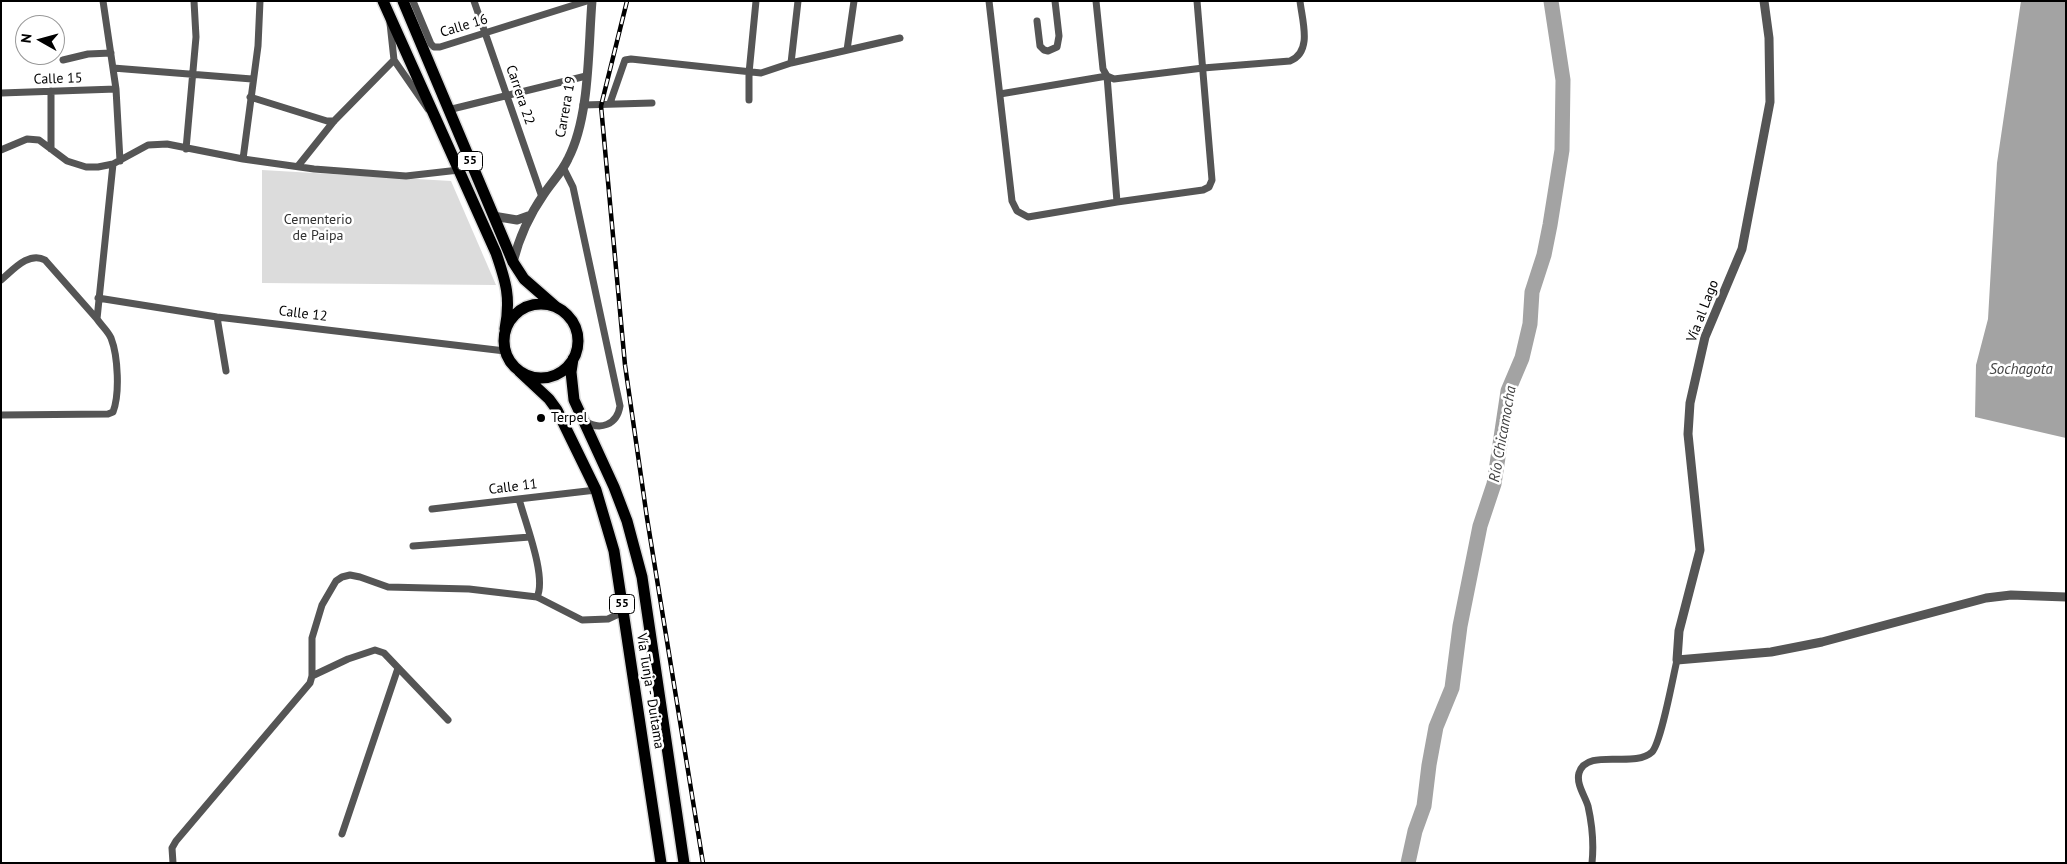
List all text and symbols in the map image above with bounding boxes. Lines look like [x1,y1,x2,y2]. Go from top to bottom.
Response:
street label: Calle 16 [438,11,490,41]
north arrow [15,15,65,65]
text: N [17,33,36,44]
street label: Carrera 22 [502,63,538,127]
street label: Calle 15 [33,70,83,88]
street label: Carrera 19 [552,75,580,139]
road number: 55 [458,152,482,170]
park label: Cementerio de Paipa [284,212,352,244]
street label: Vía al Lago [1683,277,1723,345]
street label: Calle 12 [278,303,328,325]
water label: Sochagota [1989,361,2053,379]
water label: Río Chicamocha [1486,385,1520,483]
place label: Terpel [551,410,588,426]
marker: Terpel [535,412,547,424]
street label: Calle 11 [488,476,538,498]
road number: 55 [610,594,634,614]
street label: Vía Tunja - Duitama [633,632,667,750]

